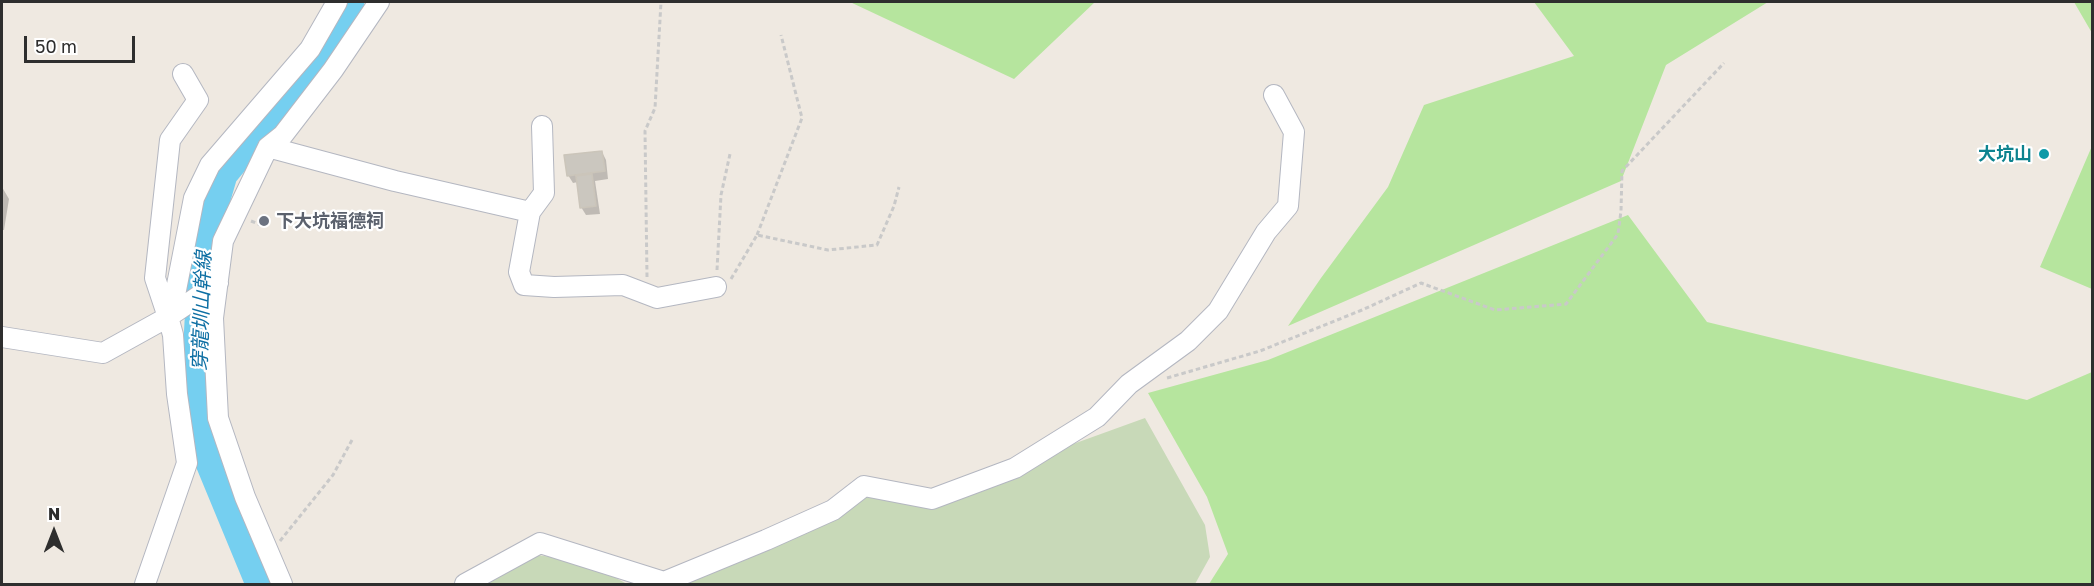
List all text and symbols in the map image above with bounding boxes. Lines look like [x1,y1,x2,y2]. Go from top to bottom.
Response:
scale bar [27,24,138,62]
text: 50 m [35,35,77,57]
place label: 大坑山 [1978,143,2032,165]
marker: 大坑山 [2037,147,2051,161]
place label: 下大坑福德祠 [276,210,384,232]
marker: 下大坑福德祠 [257,214,271,228]
water label: 穿龍圳山幹線 [188,251,216,371]
north arrow [24,502,84,562]
text: N [48,504,60,524]

